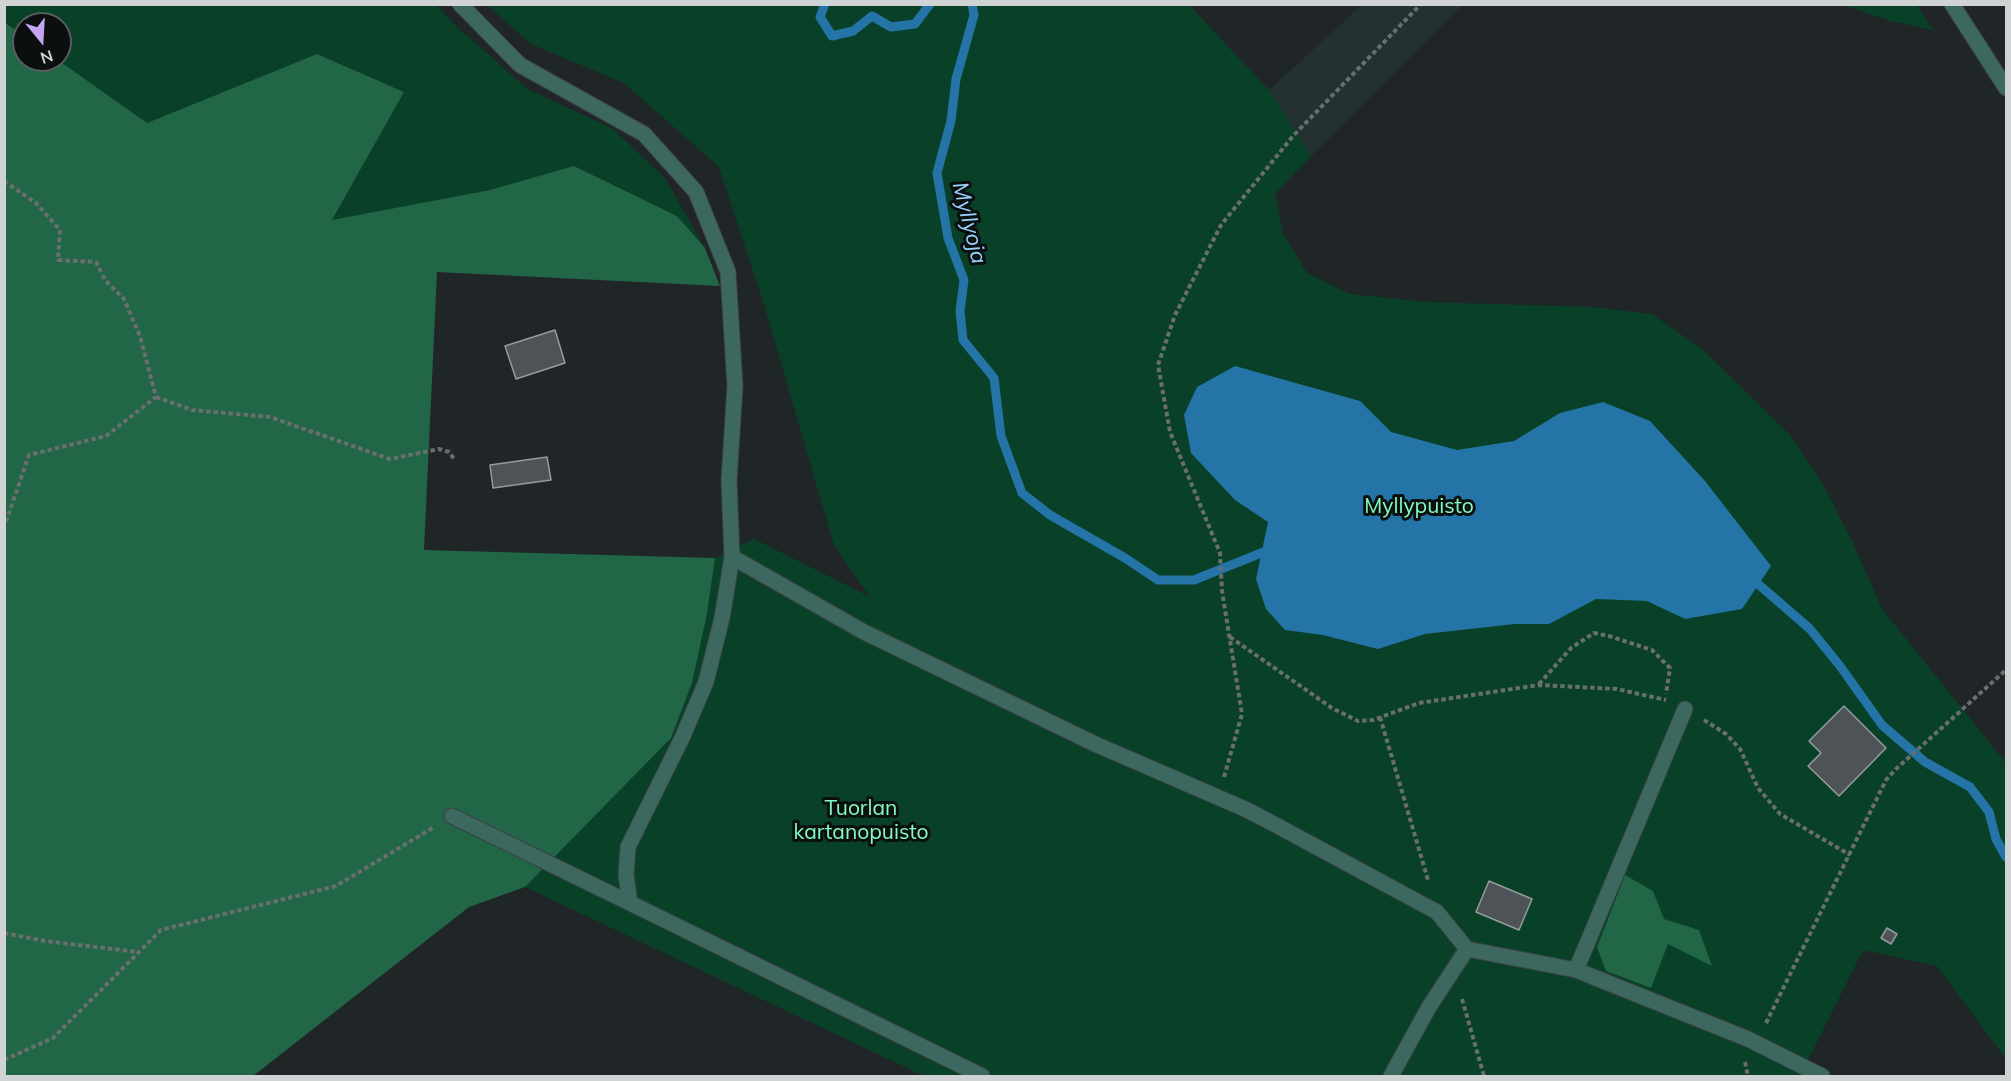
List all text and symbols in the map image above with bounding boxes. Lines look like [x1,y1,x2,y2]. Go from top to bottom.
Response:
north arrow [12,12,72,72]
text: N [38,46,56,69]
water label: Myllyoja [946,179,992,267]
park label: Myllypuisto [1364,494,1474,520]
park label: Tuorlan kartanopuisto [794,796,928,846]

